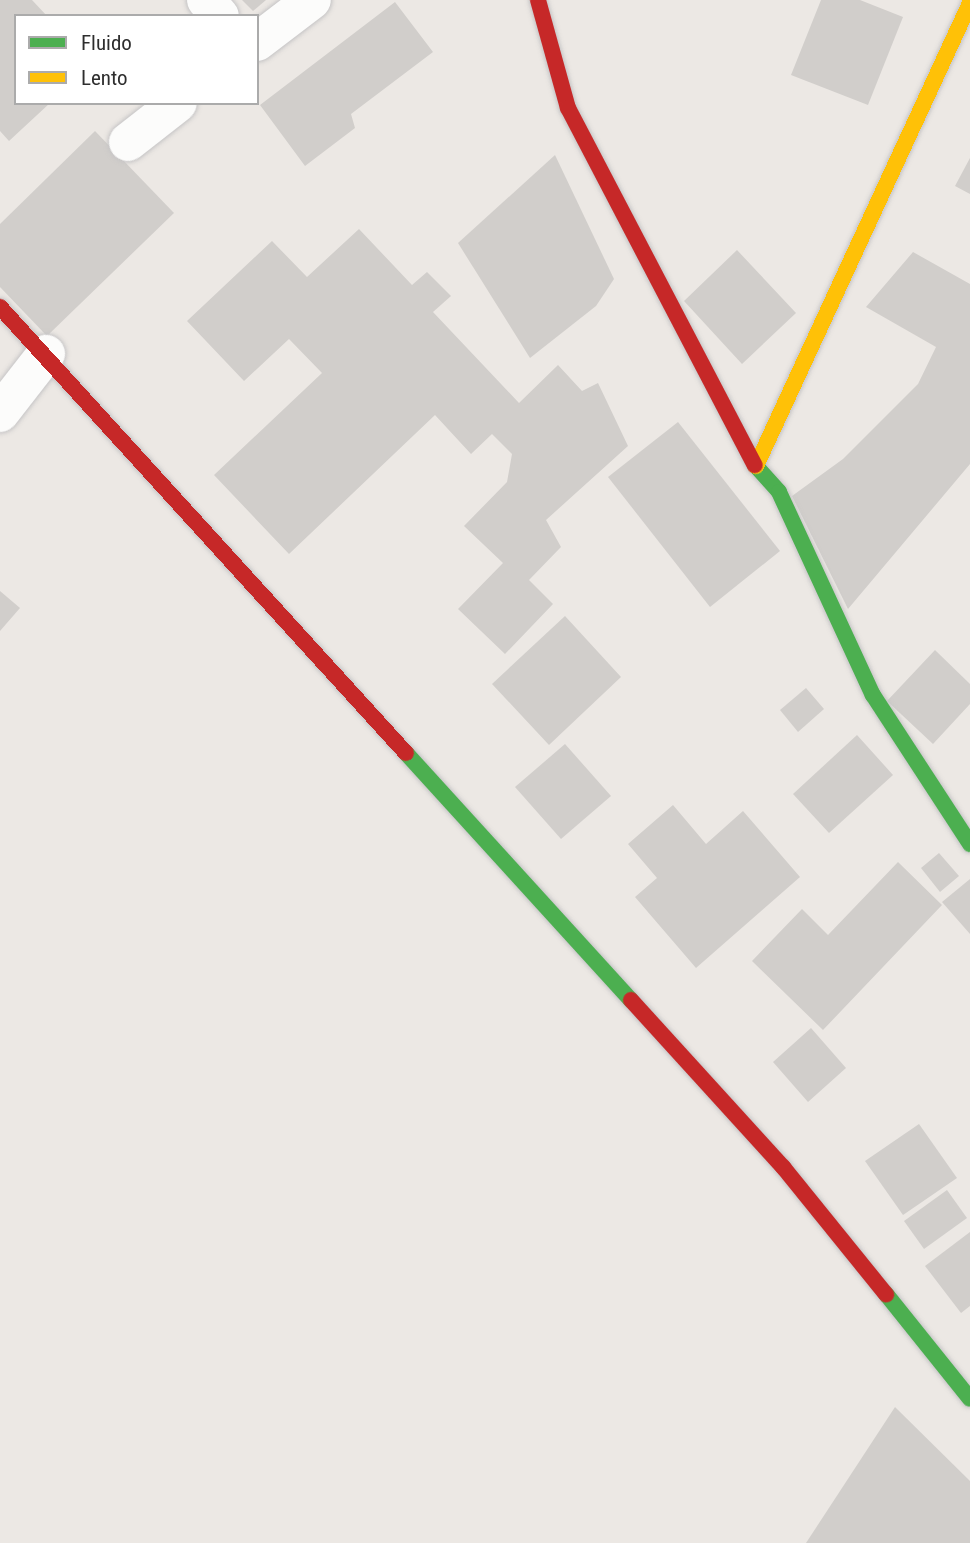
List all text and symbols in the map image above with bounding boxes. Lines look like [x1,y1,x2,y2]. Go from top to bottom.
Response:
legend [14,14,259,105]
text: Fluido [81,31,132,55]
text: Lento [81,66,128,90]

